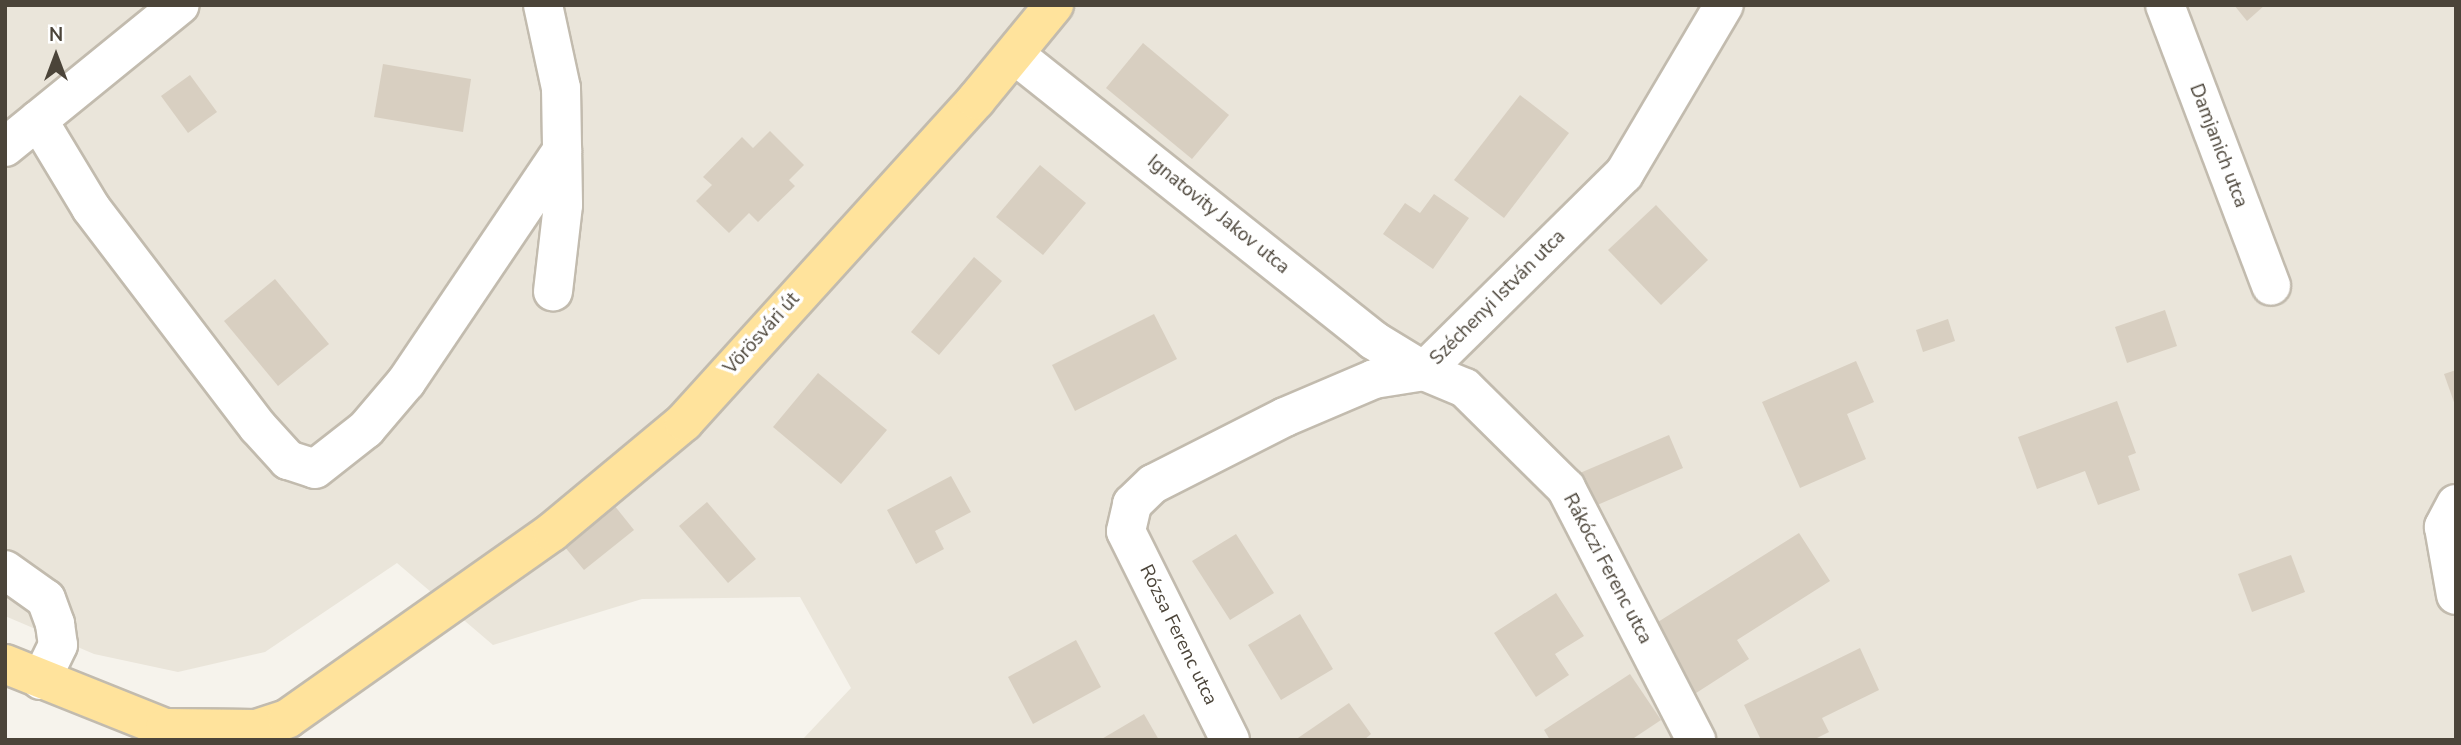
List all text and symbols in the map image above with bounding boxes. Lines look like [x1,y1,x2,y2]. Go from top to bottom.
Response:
north arrow [21,21,91,91]
text: N [49,22,63,48]
street label: Damjanich utca [2184,81,2252,211]
street label: Ignatovity Jakov utca [1142,151,1294,279]
street label: Széchenyi István utca [1426,226,1570,370]
street label: Vörösvári út [719,289,805,379]
street label: Rákóczi Ferenc utca [1558,490,1656,648]
street label: Rózsa Ferenc utca [1134,561,1222,709]

